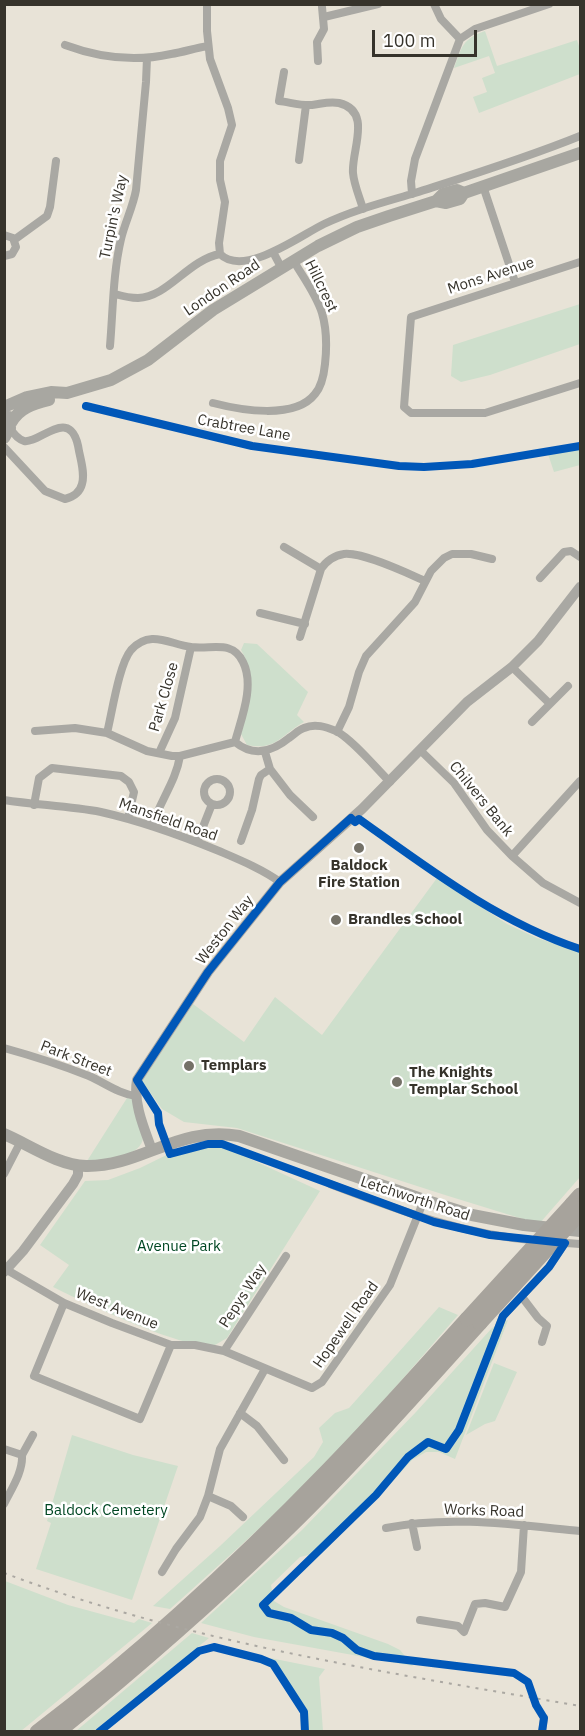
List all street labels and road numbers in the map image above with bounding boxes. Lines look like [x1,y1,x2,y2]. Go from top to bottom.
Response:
street label: Turpin's Way [96,173,132,261]
street label: Mons Avenue [445,254,537,298]
street label: London Road [181,256,263,320]
street label: Hillcrest [301,257,341,315]
street label: Crabtree Lane [196,411,292,445]
street label: Park Close [146,660,182,734]
street label: Chilvers Bank [445,758,517,840]
street label: Mansfield Road [116,795,220,845]
street label: Weston Way [192,892,258,968]
street label: Park Street [38,1037,114,1081]
street label: Letchworth Road [358,1173,472,1225]
street label: Pepys Way [216,1261,270,1331]
street label: Hopewell Road [309,1278,383,1372]
street label: West Avenue [73,1284,161,1334]
street label: Works Road [444,1501,524,1521]

